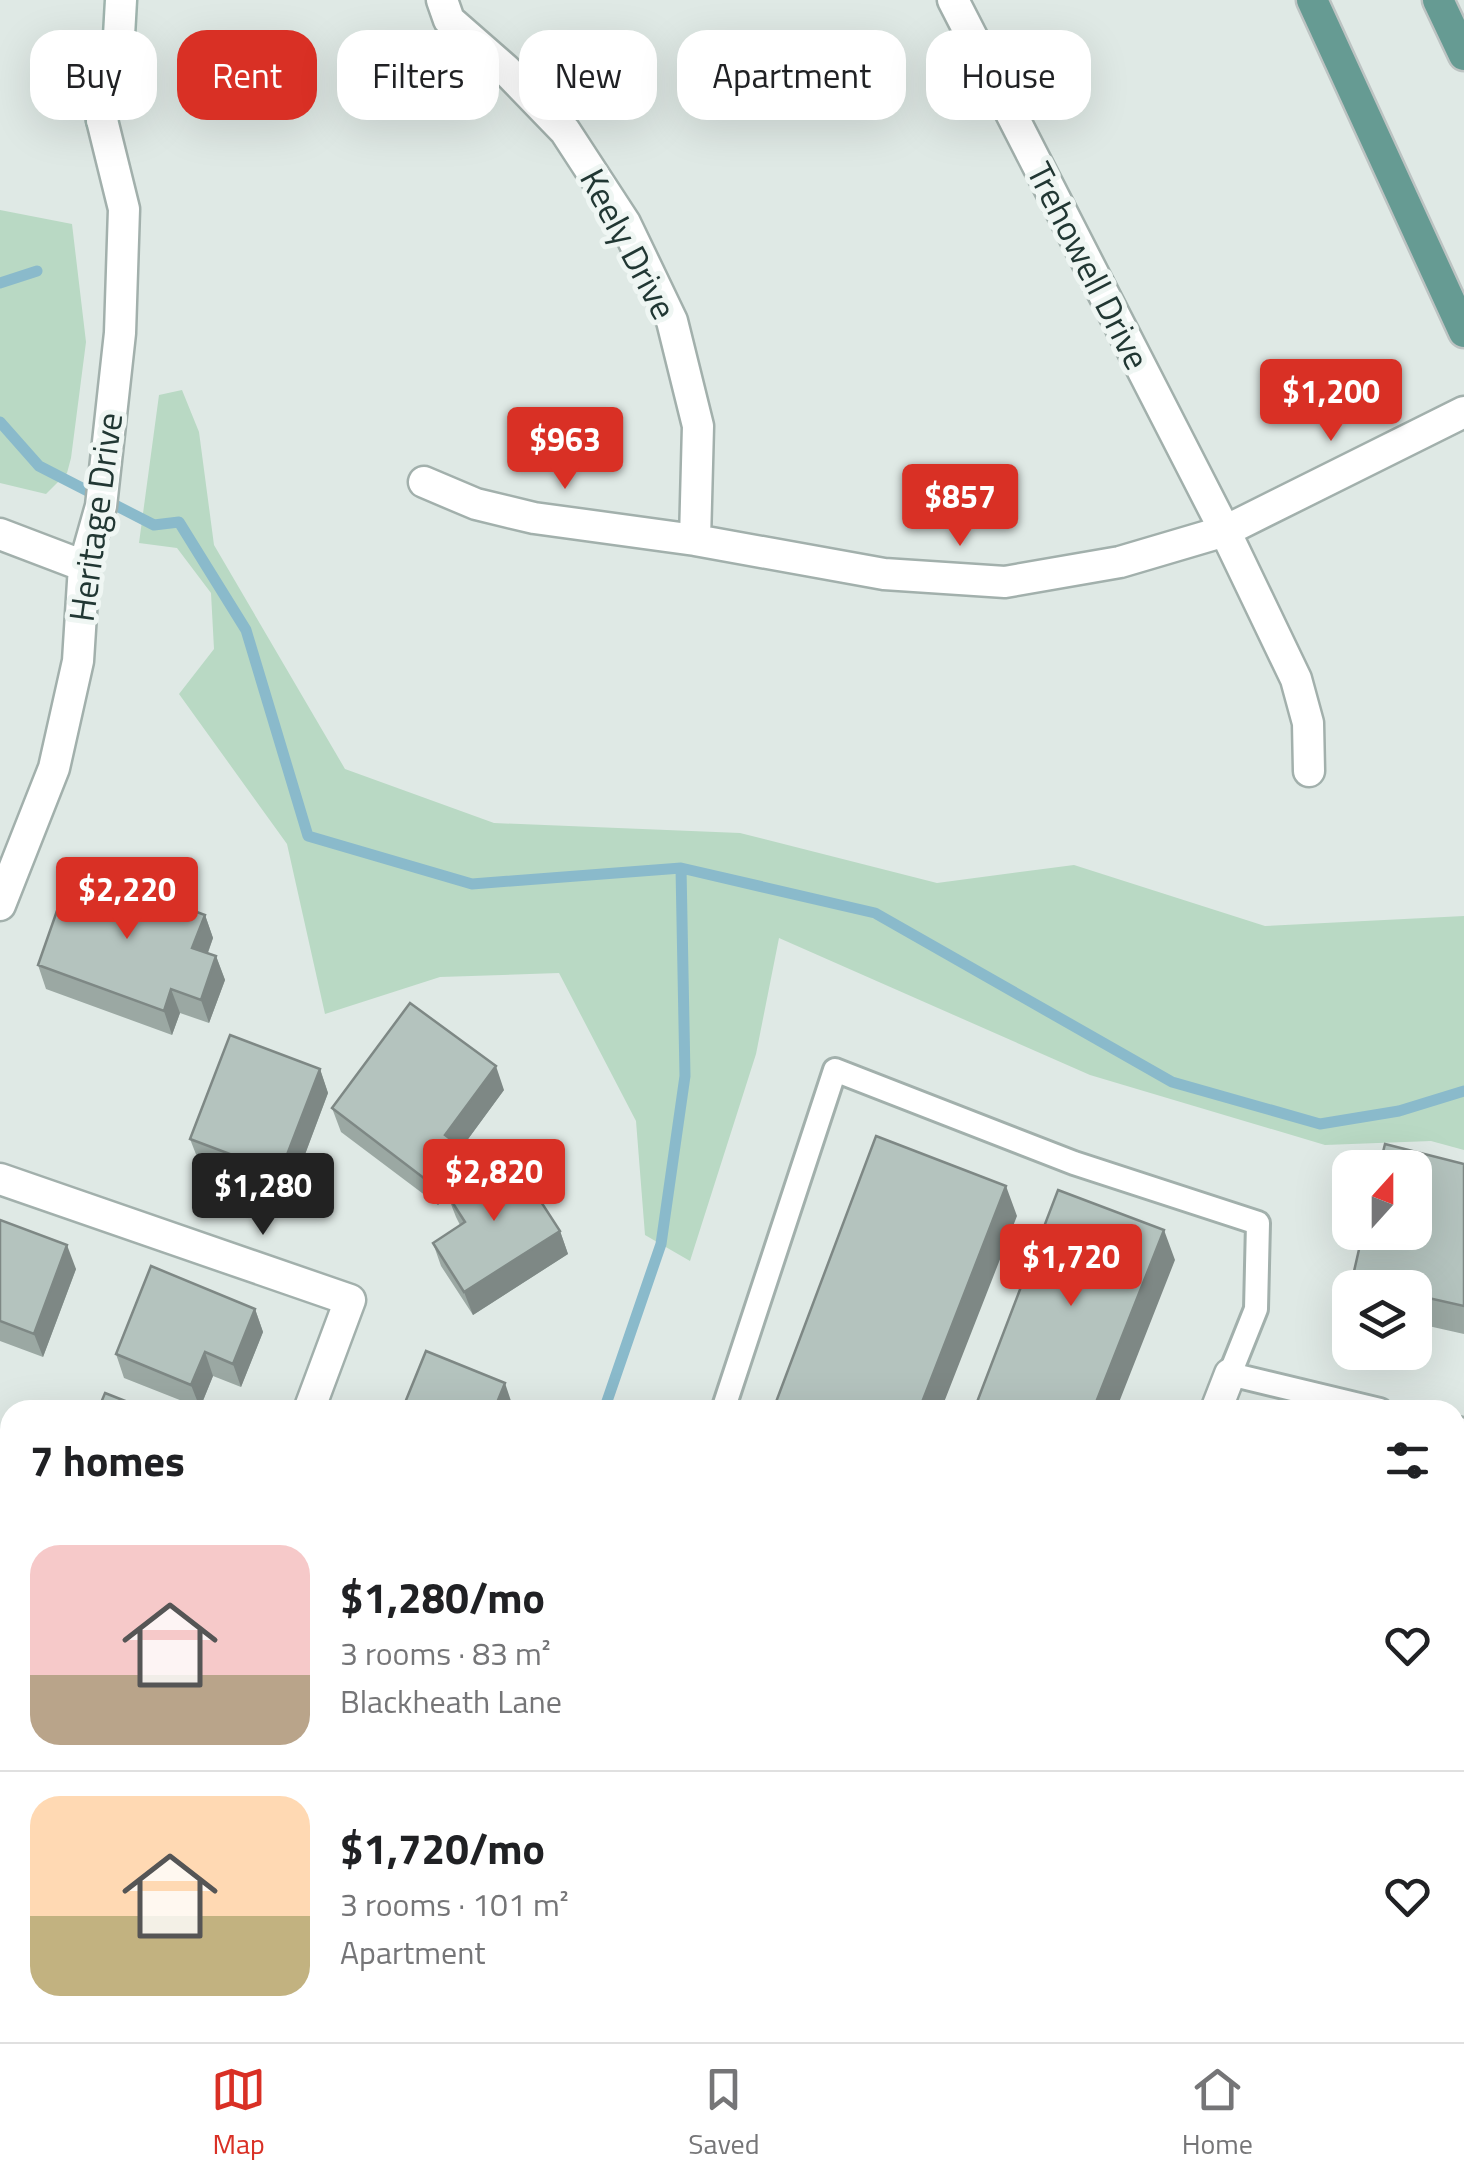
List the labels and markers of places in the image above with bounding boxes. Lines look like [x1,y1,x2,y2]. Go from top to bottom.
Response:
pin: $1,200 [1250,359,1412,444]
pin: $963 [506,407,624,492]
pin: $857 [901,464,1019,549]
pin: $2,220 [46,857,208,942]
pin: $2,820 [413,1139,575,1224]
pin: $1,280 [182,1153,344,1238]
pin: $1,720 [990,1224,1152,1309]

